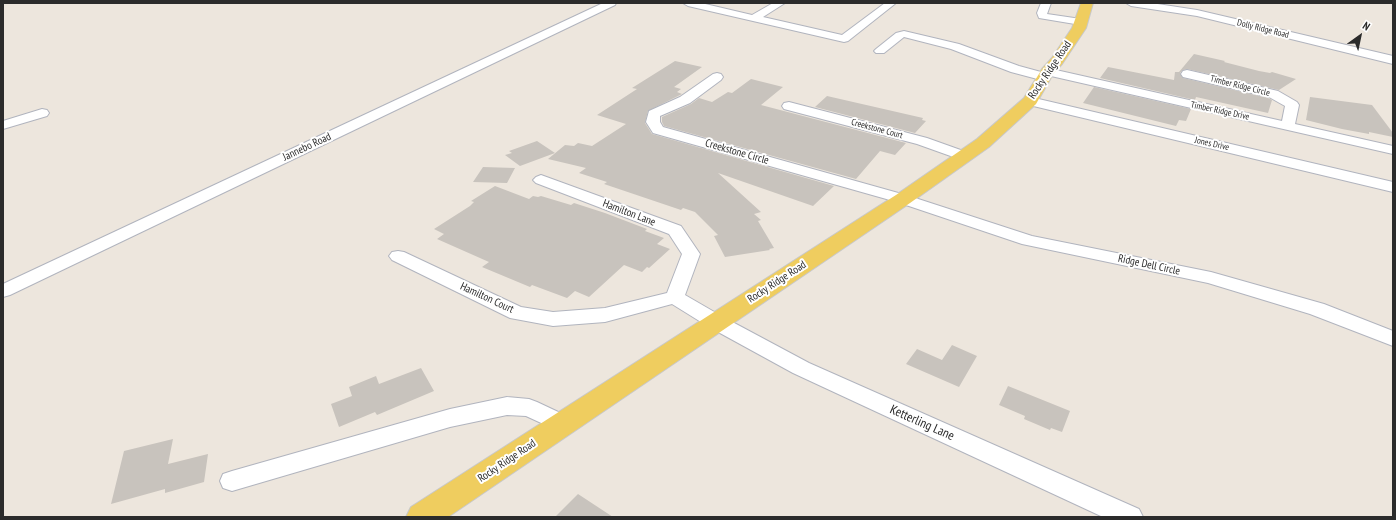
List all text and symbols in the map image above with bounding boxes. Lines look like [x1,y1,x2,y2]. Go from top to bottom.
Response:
north arrow [1340,16,1380,56]
street label: Dolly Ridge Road [1236,17,1290,41]
text: N [1360,18,1373,33]
street label: Rocky Ridge Road [1026,39,1074,101]
street label: Timber Ridge Circle [1209,73,1271,99]
street label: Timber Ridge Drive [1190,99,1250,123]
street label: Creekstone Court [850,117,904,141]
street label: Jannebo Road [281,130,333,164]
street label: Jones Drive [1194,135,1230,153]
street label: Creekstone Circle [704,137,770,167]
street label: Hamilton Lane [601,197,657,229]
street label: Ridge Dell Circle [1117,252,1181,278]
street label: Rocky Ridge Road [745,258,809,306]
street label: Hamilton Court [458,280,516,316]
street label: Ketterling Lane [887,402,957,444]
street label: Rocky Ridge Road [476,437,538,485]

